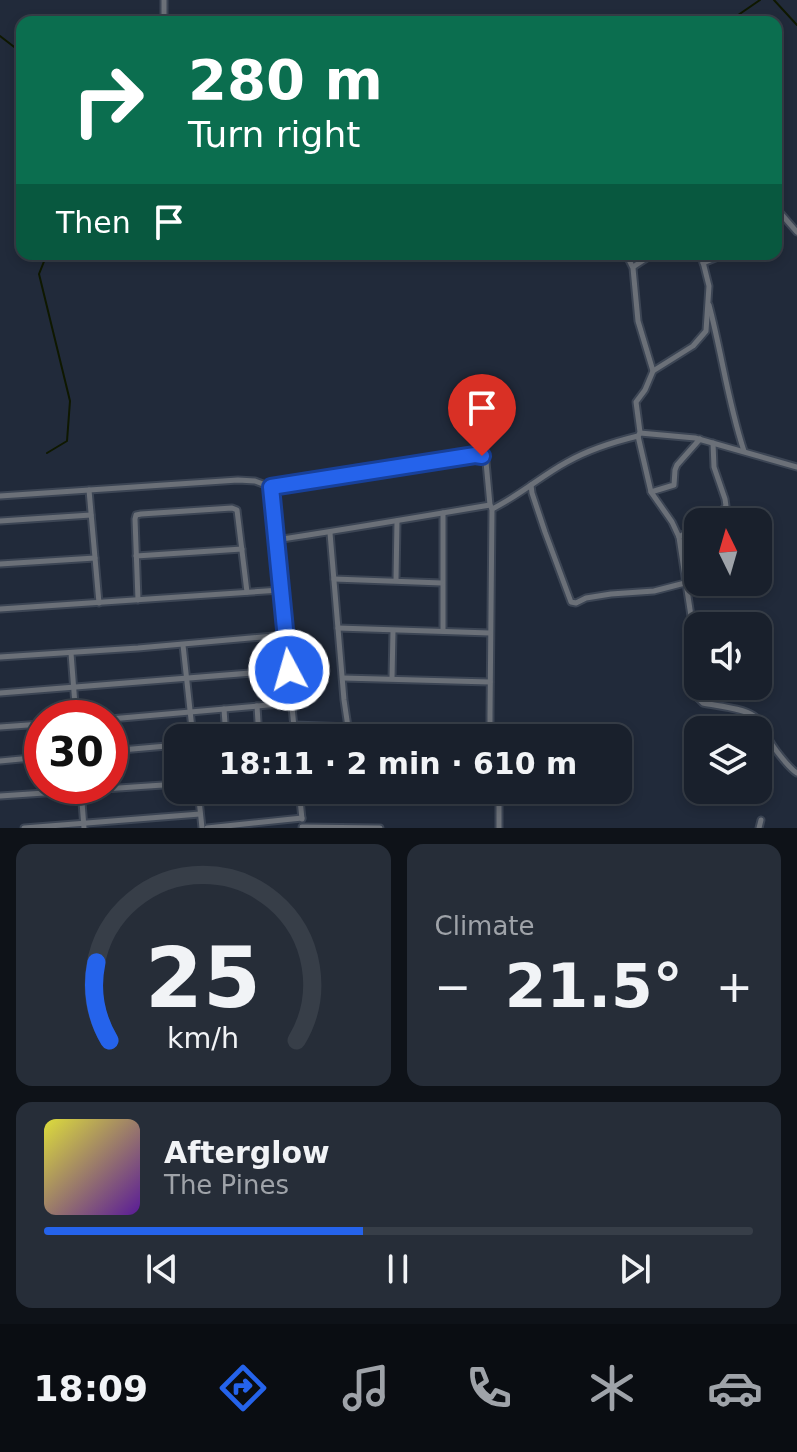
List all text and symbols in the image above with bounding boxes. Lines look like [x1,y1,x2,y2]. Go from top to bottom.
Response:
text: 280 m [188,47,383,112]
icon: right [56,48,160,152]
text: Turn right [188,114,360,155]
icon: arrive [147,200,191,244]
text: Then [56,205,131,240]
pin [448,374,516,456]
icon: arrive [460,386,504,430]
north arrow [684,508,772,596]
map controls [684,508,772,804]
button: sound [684,612,772,700]
position arrow [247,628,331,712]
speed limit sign: 30 [24,700,128,804]
button: layers [684,716,772,804]
text: 18:11 · 2 min · 610 m [219,746,577,781]
text: Climate [435,911,535,941]
text: 25 [145,930,261,1027]
text: 21.5° [505,951,683,1021]
text: − [435,961,471,1012]
text: + [716,961,753,1012]
text: km/h [167,1021,239,1055]
text: Afterglow [164,1135,330,1170]
text: The Pines [164,1170,289,1200]
icon: previous [140,1247,184,1291]
icon: pause [376,1247,420,1291]
icon: next [613,1247,657,1291]
icon: directions [215,1360,271,1416]
icon: music [338,1360,394,1416]
icon: phone [461,1360,517,1416]
icon: climate [584,1360,640,1416]
icon: car [707,1360,763,1416]
text: 18:09 [34,1368,148,1409]

